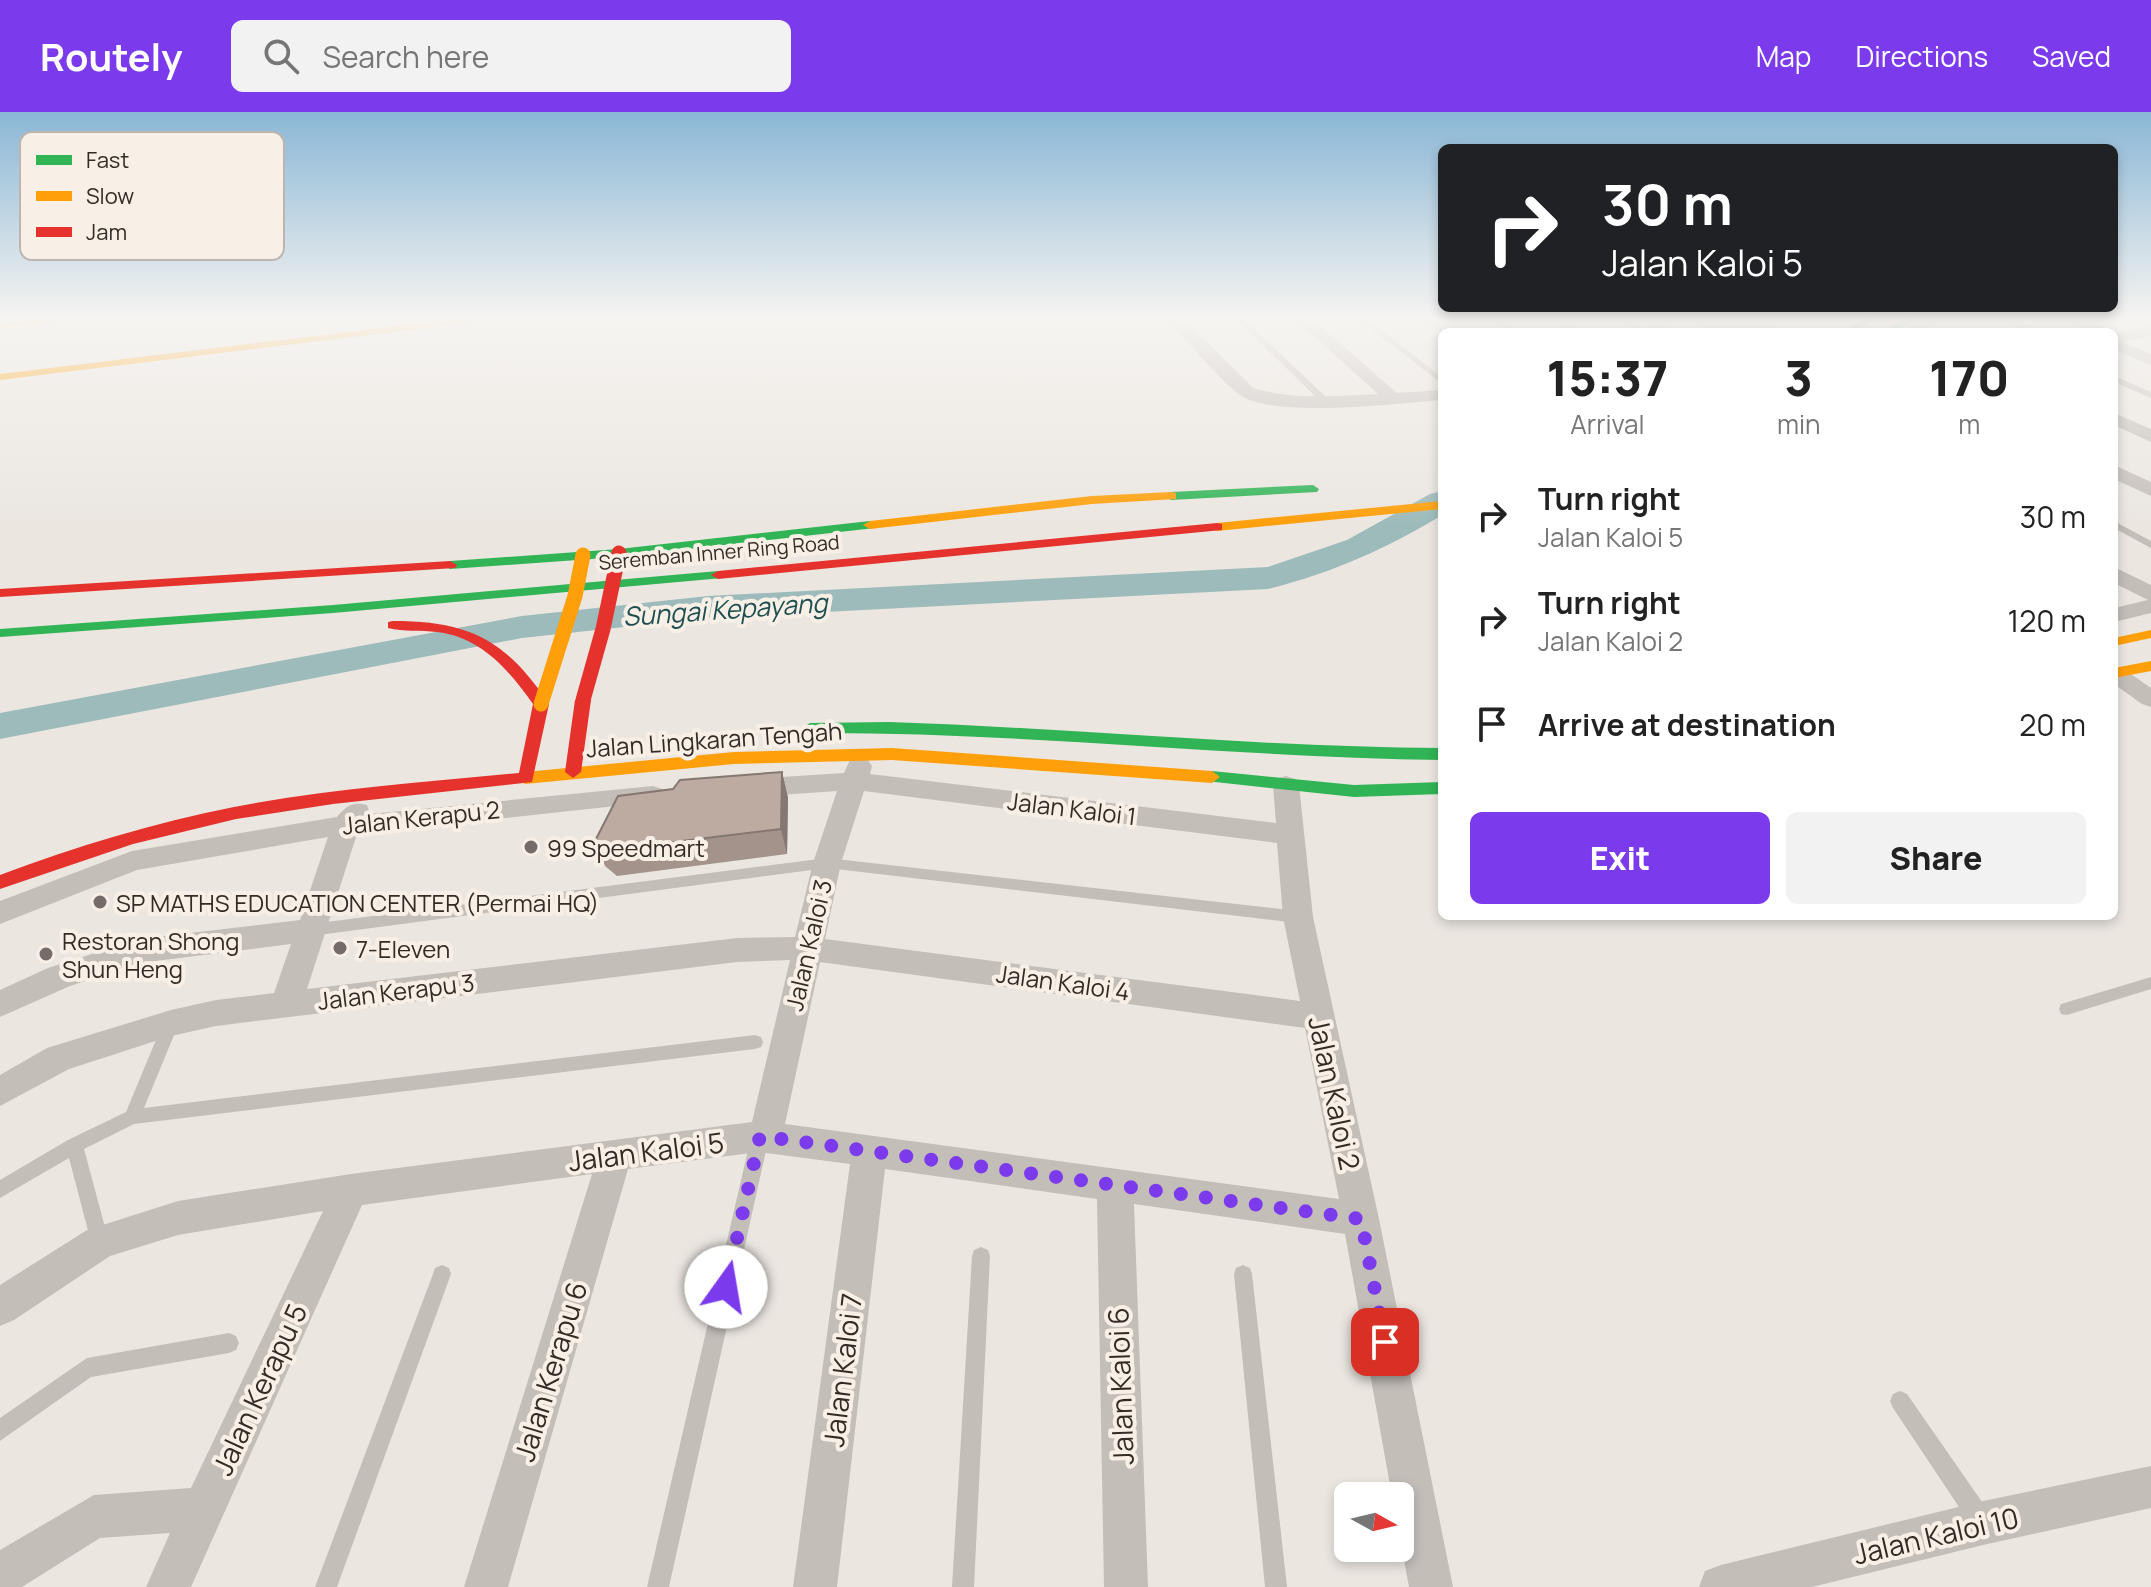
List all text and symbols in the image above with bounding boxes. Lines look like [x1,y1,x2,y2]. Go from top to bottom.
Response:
search box [231,20,791,92]
text: Routely [40,30,183,82]
icon: search [259,34,303,78]
text: Search here [323,36,489,77]
text: Map [1756,37,1811,75]
text: Directions [1855,37,1988,75]
text: Saved [2032,37,2111,75]
legend [20,132,284,260]
text: Fast [86,145,129,175]
text: 30 m [1602,165,1733,242]
icon: right [1470,176,1574,280]
text: Slow [86,181,134,211]
text: Jam [86,217,127,247]
text: Jalan Kaloi 5 [1602,238,1803,287]
text: 15:37 [1547,345,1668,410]
text: 3 [1785,345,1813,410]
text: 170 [1929,345,2009,410]
text: Arrival [1570,406,1645,442]
text: min [1777,406,1820,442]
text: m [1958,406,1980,442]
text: Turn right [1538,478,1681,519]
icon: right [1470,494,1514,538]
text: 30 m [2020,496,2086,537]
text: Jalan Kaloi 5 [1538,519,1683,555]
street label: Seremban Inner Ring Road [597,528,841,576]
text: Turn right [1538,582,1681,623]
water label: Sungai Kepayang [622,584,831,634]
icon: right [1470,598,1514,642]
text: 120 m [2007,600,2086,641]
text: Jalan Kaloi 2 [1538,623,1683,659]
icon: arrive [1470,702,1514,746]
text: Arrive at destination [1538,704,1836,745]
text: 20 m [2019,704,2086,745]
street label: Jalan Lingkaran Tengah [585,714,843,764]
street label: Jalan Kaloi 1 [1006,784,1138,832]
street label: Jalan Kerapu 2 [341,792,501,842]
button: Exit [1470,812,1770,904]
button: Share [1786,812,2086,904]
place label: 99 Speedmart [547,831,705,864]
marker: 99 Speedmart [522,838,540,856]
street label: Jalan Kaloi 3 [777,876,839,1014]
place label: SP MATHS EDUCATION CENTER (Permai HQ) [116,886,599,919]
marker: SP MATHS EDUCATION CENTER (Permai HQ) [91,893,109,911]
place label: Restoran Shong Shun Heng [62,924,239,985]
place label: 7-Eleven [356,932,450,965]
marker: 7-Eleven [331,939,349,957]
marker: Restoran Shong Shun Heng [37,945,55,963]
street label: Jalan Kaloi 4 [994,956,1132,1008]
street label: Jalan Kerapu 3 [316,965,476,1017]
street label: Jalan Kaloi 2 [1300,1013,1370,1173]
street label: Jalan Kaloi 5 [566,1123,726,1179]
position arrow [684,1245,768,1329]
street label: Jalan Kerapu 6 [505,1277,595,1465]
street label: Jalan Kaloi 7 [814,1291,870,1449]
street label: Jalan Kerapu 5 [203,1297,315,1481]
street label: Jalan Kaloi 6 [1098,1307,1142,1465]
pin [1351,1308,1419,1376]
icon: arrive [1363,1320,1407,1364]
north arrow [1334,1482,1414,1562]
map controls [1334,1482,1414,1562]
street label: Jalan Kaloi 10 [1850,1498,2022,1572]

